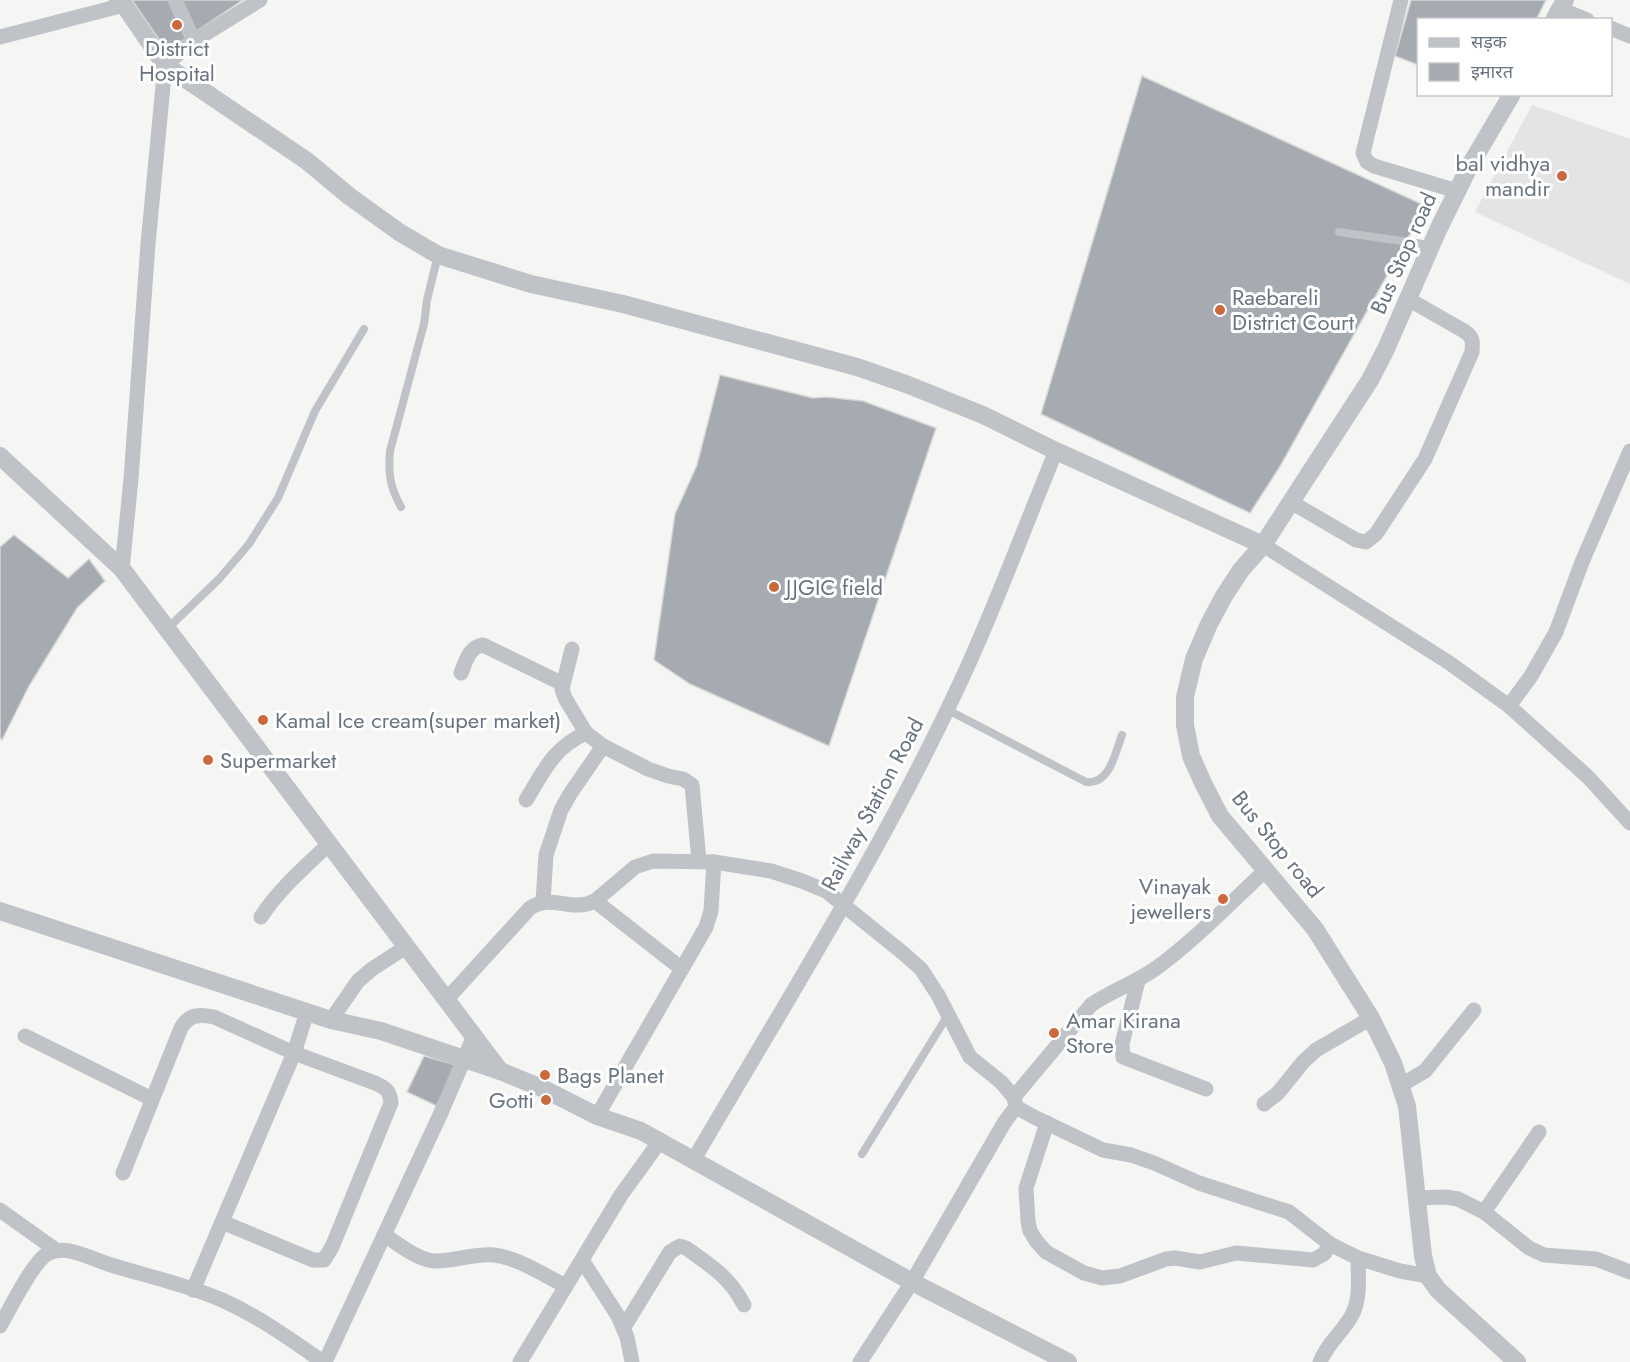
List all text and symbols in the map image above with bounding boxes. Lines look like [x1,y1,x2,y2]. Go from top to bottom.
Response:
marker: District Hospital [170,18,184,32]
legend [1417,18,1612,96]
text: सड़क [1471,29,1508,55]
place label: District Hospital [139,32,215,89]
text: इमारत [1471,59,1514,85]
place label: bal vidhya mandir [1456,147,1550,204]
marker: bal vidhya mandir [1555,169,1569,183]
street label: Bus Stop road [1362,187,1444,319]
place label: Raebareli District Court [1232,281,1355,338]
marker: Raebareli District Court [1213,303,1227,317]
place label: JJGIC field [783,571,883,603]
marker: JJGIC field [767,580,781,594]
place label: Kamal Ice cream(super market) [275,704,561,736]
street label: Railway Station Road [813,712,931,896]
marker: Kamal Ice cream(super market) [256,713,270,727]
place label: Supermarket [220,744,337,776]
marker: Supermarket [201,753,215,767]
street label: Bus Stop road [1225,783,1331,905]
place label: Vinayak jewellers [1129,870,1211,927]
marker: Vinayak jewellers [1216,892,1230,906]
place label: Amar Kirana Store [1066,1004,1181,1061]
marker: Amar Kirana Store [1047,1026,1061,1040]
place label: Bags Planet [557,1059,664,1091]
marker: Bags Planet [538,1068,552,1082]
place label: Gotti [489,1084,534,1116]
marker: Gotti [539,1093,553,1107]

